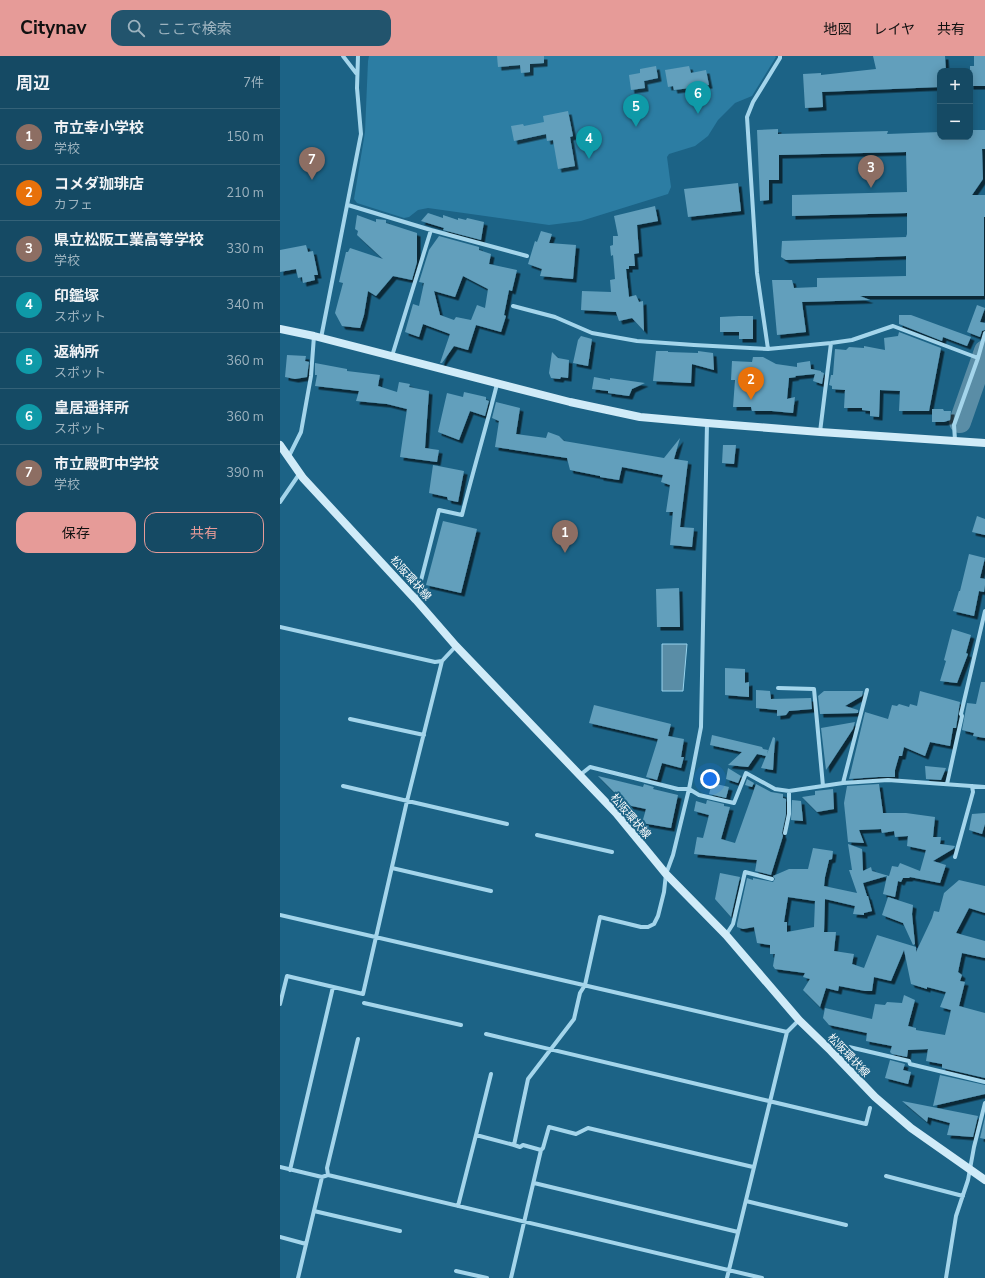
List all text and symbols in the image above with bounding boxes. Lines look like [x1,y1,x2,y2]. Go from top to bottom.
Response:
search box [111,10,391,46]
text: Citynav [20,15,87,41]
icon: search [125,17,147,39]
text: ここで検索 [157,19,232,39]
text: 地図 [823,20,851,39]
text: レイヤ [873,20,915,39]
text: 共有 [937,20,965,39]
map controls [937,68,973,140]
button: + [937,68,973,104]
text: 周辺 [16,72,50,95]
text: 7件 [243,74,264,92]
pin: 6 [685,81,711,114]
pin: 5 [623,94,649,127]
button: − [937,104,973,140]
text: 市立幸小学校 [54,118,144,138]
pin: 4 [576,126,602,159]
text: 1 [25,128,33,146]
text: 150 m [226,128,264,146]
text: 学校 [54,140,80,158]
pin: 7 [299,147,325,180]
pin: 3 [858,155,884,188]
text: コメダ珈琲店 [54,174,144,194]
text: 2 [25,184,33,202]
text: 210 m [226,184,264,202]
text: カフェ [54,196,93,214]
text: 県立松阪工業高等学校 [54,230,204,250]
text: 3 [25,240,33,258]
text: 330 m [226,240,264,258]
text: 学校 [54,252,80,270]
text: 印鑑塚 [54,286,99,306]
text: 4 [25,296,33,314]
text: 340 m [226,296,264,314]
text: スポット [54,308,106,326]
text: 返納所 [54,342,99,362]
text: 5 [25,352,33,370]
text: 360 m [226,352,264,370]
text: スポット [54,364,106,382]
pin: 2 [738,367,764,400]
text: 皇居遥拝所 [54,398,129,418]
text: 6 [25,408,33,426]
text: 360 m [226,408,264,426]
text: スポット [54,420,106,438]
text: 市立殿町中学校 [54,454,159,474]
text: 7 [25,464,33,482]
text: 390 m [226,464,264,482]
text: 学校 [54,476,80,494]
button: 保存 [16,512,136,553]
button: 共有 [144,512,264,553]
pin: 1 [552,520,578,553]
street label: 松阪環状線 [387,553,435,604]
your location [700,769,720,789]
street label: 松阪環状線 [607,791,654,842]
street label: 松阪環状線 [824,1030,873,1080]

